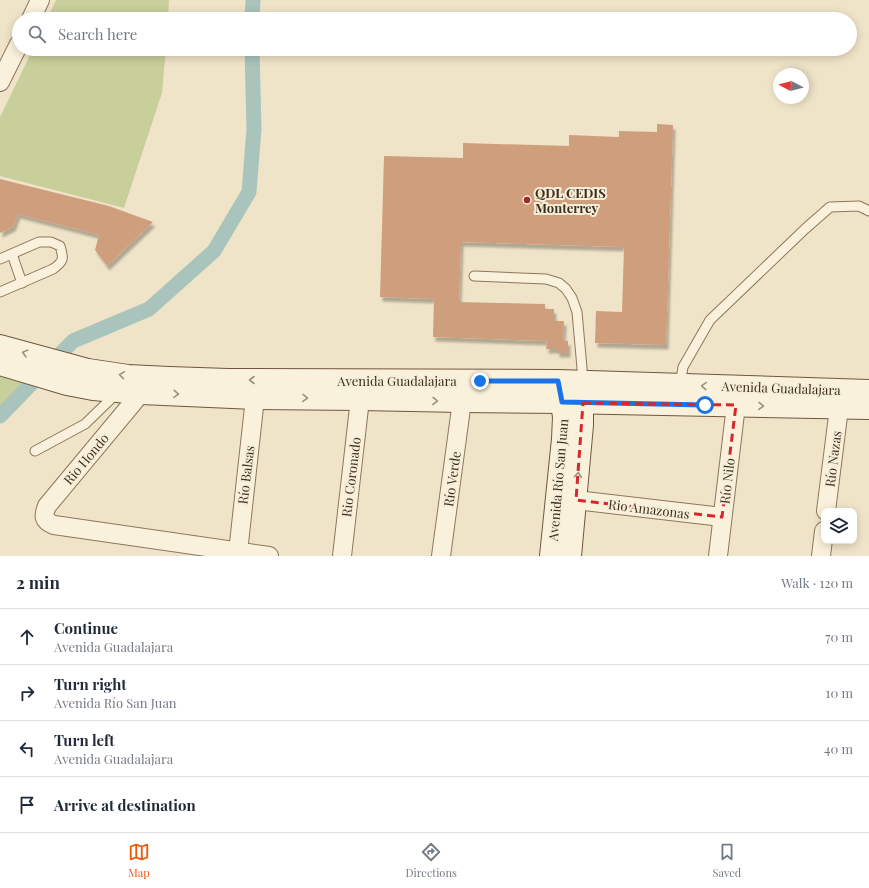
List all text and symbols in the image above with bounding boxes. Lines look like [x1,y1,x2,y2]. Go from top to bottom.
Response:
search box [12,12,857,56]
icon: search [26,23,48,45]
text: Search here [58,24,137,44]
north arrow [773,68,809,104]
place label: QDL CEDIS Monterrey [535,184,606,216]
marker: QDL CEDIS Monterrey [522,195,532,205]
one-way arrow [21,349,28,358]
one-way arrow [119,371,125,380]
street label: Avenida Guadalajara [336,372,457,389]
route end [471,372,489,390]
one-way arrow [249,376,255,384]
street label: Avenida Guadalajara [720,377,841,398]
one-way arrow [701,382,707,390]
one-way arrow [173,390,179,399]
one-way arrow [302,394,308,402]
route start [696,396,714,414]
one-way arrow [432,397,438,405]
one-way arrow [758,402,764,410]
street label: Avenida Río San Juan [544,418,571,543]
street label: Rio Hondo [59,430,112,488]
street label: Río Nazas [821,430,844,488]
street label: Rio Coronado [337,436,364,518]
street label: Río Balsas [233,444,258,505]
street label: Río Verde [439,450,464,508]
street label: Río Nilo [715,457,738,505]
one-way arrow [573,472,582,478]
street label: Rio Amazonas [607,495,691,522]
map controls [821,508,857,544]
button: layers [821,508,857,544]
text: 2 min [16,571,60,593]
text: Walk · 120 m [781,574,853,591]
text: Continue [54,618,118,638]
icon: ahead [16,626,38,648]
text: 70 m [825,628,853,645]
text: Avenida Guadalajara [54,638,173,655]
text: Turn right [54,674,127,694]
icon: right [16,682,38,704]
text: 10 m [826,684,853,701]
text: Avenida Río San Juan [54,694,177,711]
text: Turn left [54,730,115,750]
icon: left [16,738,38,760]
text: 40 m [824,740,853,757]
text: Avenida Guadalajara [54,750,173,767]
icon: arrive [16,794,38,816]
text: Arrive at destination [54,795,196,815]
tab: Map [128,841,150,880]
tab: Directions [405,841,457,880]
tab: Saved [713,841,741,880]

